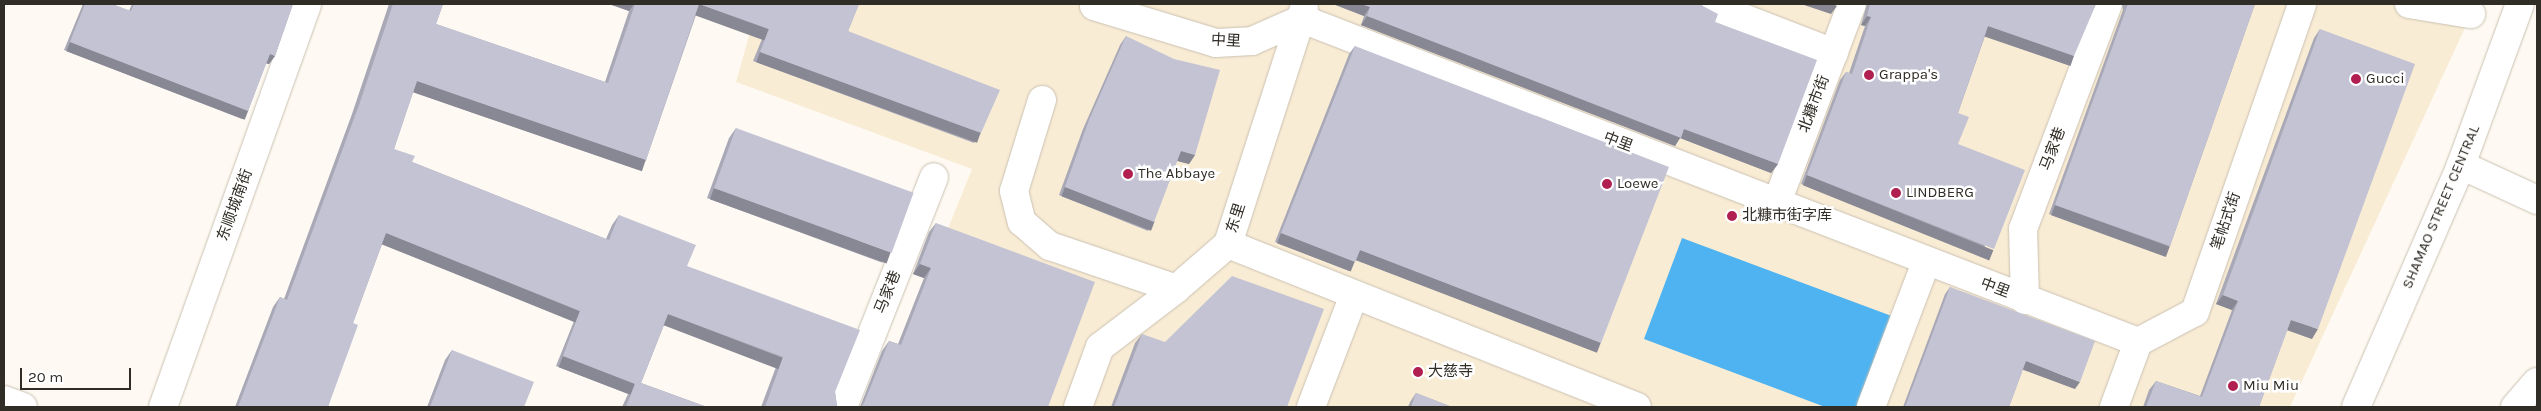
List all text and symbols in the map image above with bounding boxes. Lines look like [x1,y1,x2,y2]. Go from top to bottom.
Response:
street label: 中里 [1211,31,1241,51]
place label: Grappa's [1879,66,1938,84]
marker: Grappa's [1863,69,1875,81]
place label: Gucci [2366,70,2405,88]
street label: 北糠市街 [1795,73,1833,135]
marker: Gucci [2350,73,2362,85]
street label: SHAMAO STREET CENTRAL [2398,122,2484,292]
street label: 马家巷 [2037,125,2069,173]
street label: 中里 [1601,128,1635,156]
place label: The Abbaye [1138,165,1215,183]
street label: 东顺城南街 [214,167,256,243]
marker: The Abbaye [1122,168,1134,180]
place label: Loewe [1617,175,1658,193]
marker: Loewe [1601,178,1613,190]
place label: LINDBERG [1906,184,1974,202]
marker: LINDBERG [1890,187,1902,199]
street label: 笔帖式街 [2208,190,2244,252]
street label: 东里 [1223,201,1249,235]
place label: 北糠市街字库 [1742,207,1832,225]
marker: 北糠市街字库 [1726,210,1738,222]
street label: 马家巷 [871,268,905,316]
street label: 中里 [1978,274,2012,302]
scale bar [22,358,134,390]
place label: 大慈寺 [1428,363,1473,381]
marker: 大慈寺 [1412,366,1424,378]
text: 20 m [28,368,63,386]
place label: Miu Miu [2243,377,2299,395]
marker: Miu Miu [2227,380,2239,392]

